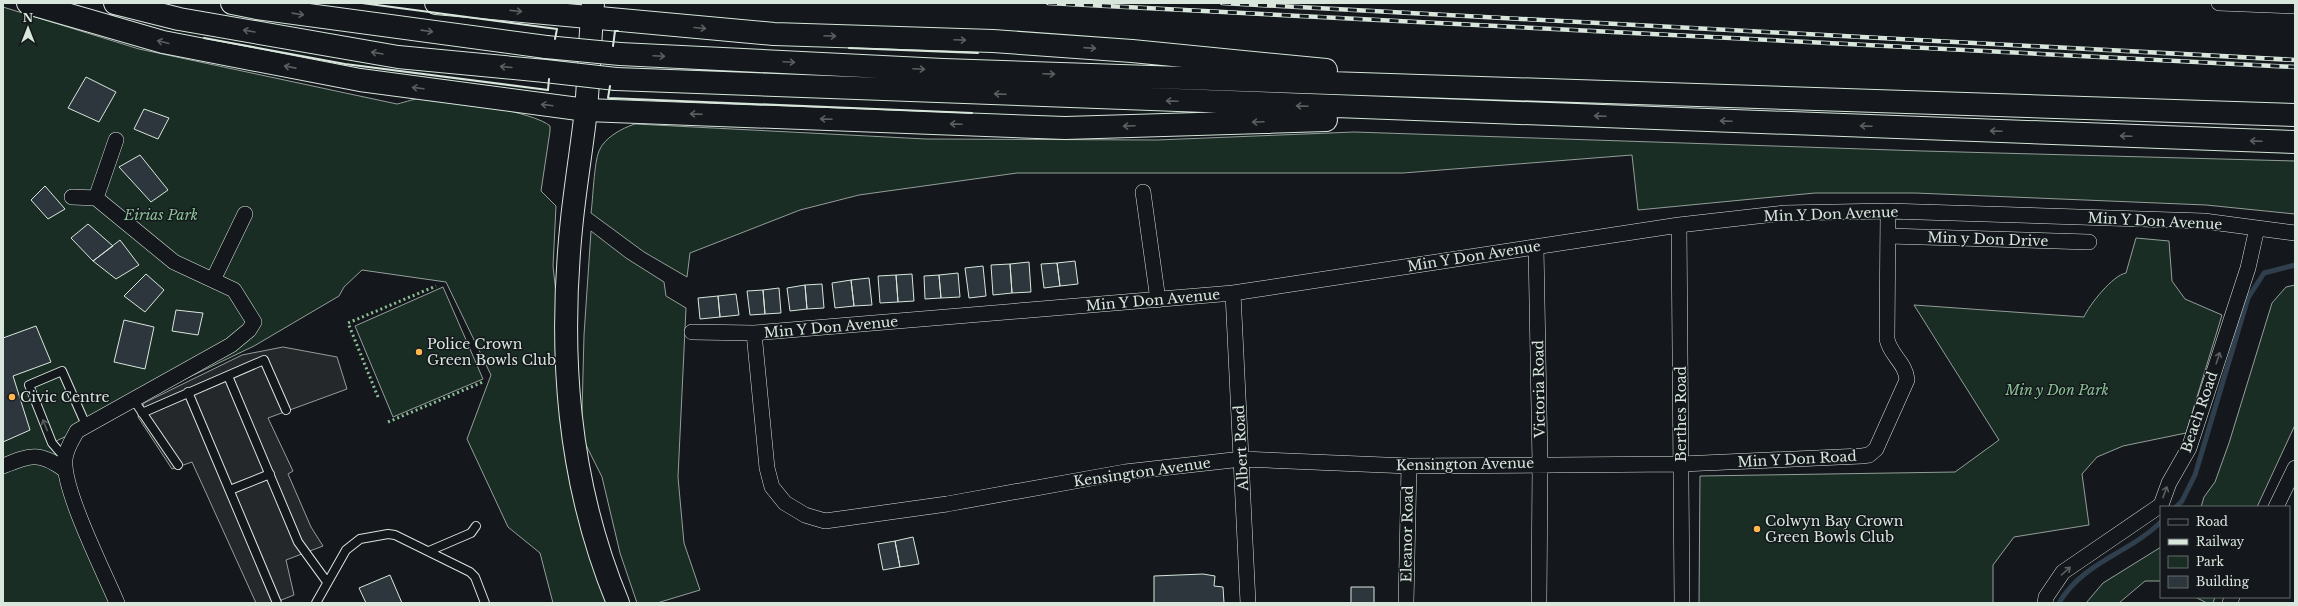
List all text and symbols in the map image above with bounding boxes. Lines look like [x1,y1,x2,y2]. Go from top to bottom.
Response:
one-way arrow [509,7,522,14]
north arrow [8,8,48,48]
one-way arrow [291,10,304,18]
text: N [23,11,34,25]
one-way arrow [693,24,706,31]
one-way arrow [243,27,256,35]
one-way arrow [420,27,433,35]
one-way arrow [823,32,836,40]
one-way arrow [953,36,966,44]
one-way arrow [156,37,169,45]
one-way arrow [1083,44,1096,52]
one-way arrow [371,49,384,57]
one-way arrow [652,52,665,59]
one-way arrow [782,59,795,66]
one-way arrow [284,62,297,70]
one-way arrow [500,64,513,71]
one-way arrow [912,65,925,73]
one-way arrow [1042,70,1055,78]
one-way arrow [412,84,425,92]
one-way arrow [994,91,1007,98]
one-way arrow [1166,97,1179,105]
one-way arrow [541,101,554,109]
one-way arrow [1296,102,1309,109]
one-way arrow [690,110,703,118]
one-way arrow [1594,113,1607,120]
one-way arrow [820,115,833,123]
one-way arrow [1720,117,1733,125]
one-way arrow [1252,118,1265,126]
one-way arrow [950,120,963,128]
one-way arrow [1123,123,1136,130]
one-way arrow [1860,123,1873,130]
one-way arrow [1990,127,2003,135]
one-way arrow [2120,132,2133,140]
one-way arrow [2250,137,2263,144]
street label: Min Y Don Avenue [1763,203,1899,225]
park label: Eirias Park [123,206,198,224]
street label: Min Y Don Avenue [2087,208,2223,234]
street label: Min y Don Drive [1927,228,2049,250]
street label: Min Y Don Avenue [1406,237,1542,275]
street label: Min Y Don Avenue [1085,285,1221,315]
street label: Min Y Don Avenue [763,312,899,342]
place label: Police Crown Green Bowls Club [427,335,556,369]
street label: Victoria Road [1529,339,1549,439]
marker: Police Crown Green Bowls Club [414,347,424,357]
one-way arrow [2215,352,2222,365]
street label: Berthes Road [1672,365,1690,462]
street label: Beach Road [2177,368,2222,455]
park label: Min y Don Park [2004,381,2109,399]
place label: Civic Centre [20,388,110,406]
marker: Civic Centre [7,392,17,402]
street label: Albert Road [1230,404,1252,492]
one-way arrow [40,419,48,431]
street label: Min Y Don Road [1737,447,1858,471]
street label: Kensington Avenue [1072,453,1212,491]
street label: Kensington Avenue [1396,454,1534,474]
street label: Eleanor Road [1397,485,1417,583]
one-way arrow [2162,486,2170,498]
legend [2160,506,2290,598]
place label: Colwyn Bay Crown Green Bowls Club [1765,512,1904,546]
text: Road [2196,514,2228,529]
marker: Colwyn Bay Crown Green Bowls Club [1752,524,1762,534]
text: Railway [2196,534,2245,549]
text: Park [2196,554,2224,569]
one-way arrow [2060,567,2071,576]
text: Building [2196,574,2250,589]

